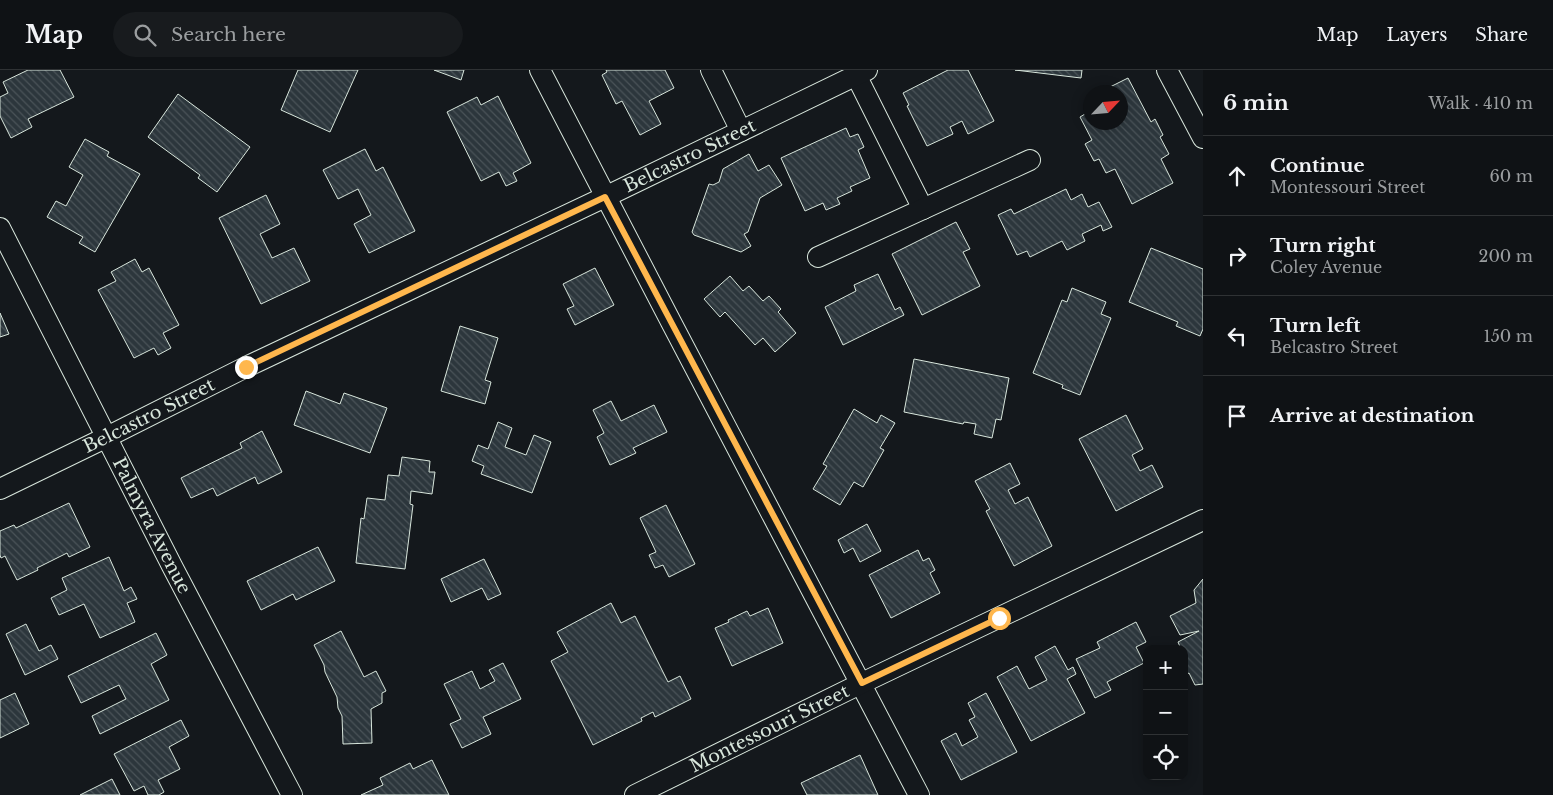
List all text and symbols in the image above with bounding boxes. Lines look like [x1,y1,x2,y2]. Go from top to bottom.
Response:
search box [113,12,463,57]
text: Map [25,20,83,49]
icon: search [131,21,159,49]
text: Search here [171,23,286,46]
text: Map [1317,24,1358,46]
text: Layers [1386,24,1447,46]
text: Share [1475,24,1528,46]
north arrow [1083,85,1128,130]
text: 6 min [1223,90,1289,116]
text: Walk · 410 m [1428,93,1533,113]
street label: Belcastro Street [620,114,760,197]
text: Continue [1270,154,1365,177]
icon: ahead [1223,162,1251,190]
text: 60 m [1490,166,1533,186]
text: Montessouri Street [1270,177,1425,197]
text: Turn right [1270,234,1376,257]
icon: right [1223,242,1251,270]
text: 200 m [1479,246,1533,266]
text: Coley Avenue [1270,257,1382,277]
text: Turn left [1270,314,1361,337]
icon: left [1223,322,1251,350]
text: 150 m [1484,326,1533,346]
text: Belcastro Street [1270,337,1398,357]
route end [235,356,258,379]
street label: Belcastro Street [80,374,219,458]
icon: arrive [1223,402,1251,430]
text: Arrive at destination [1270,404,1474,427]
street label: Palmyra Avenue [108,454,196,597]
route start [988,607,1011,630]
map controls [1143,645,1188,780]
button: + [1143,645,1188,690]
street label: Montessouri Street [686,680,853,777]
button: − [1143,690,1188,735]
button: locate [1143,735,1188,780]

